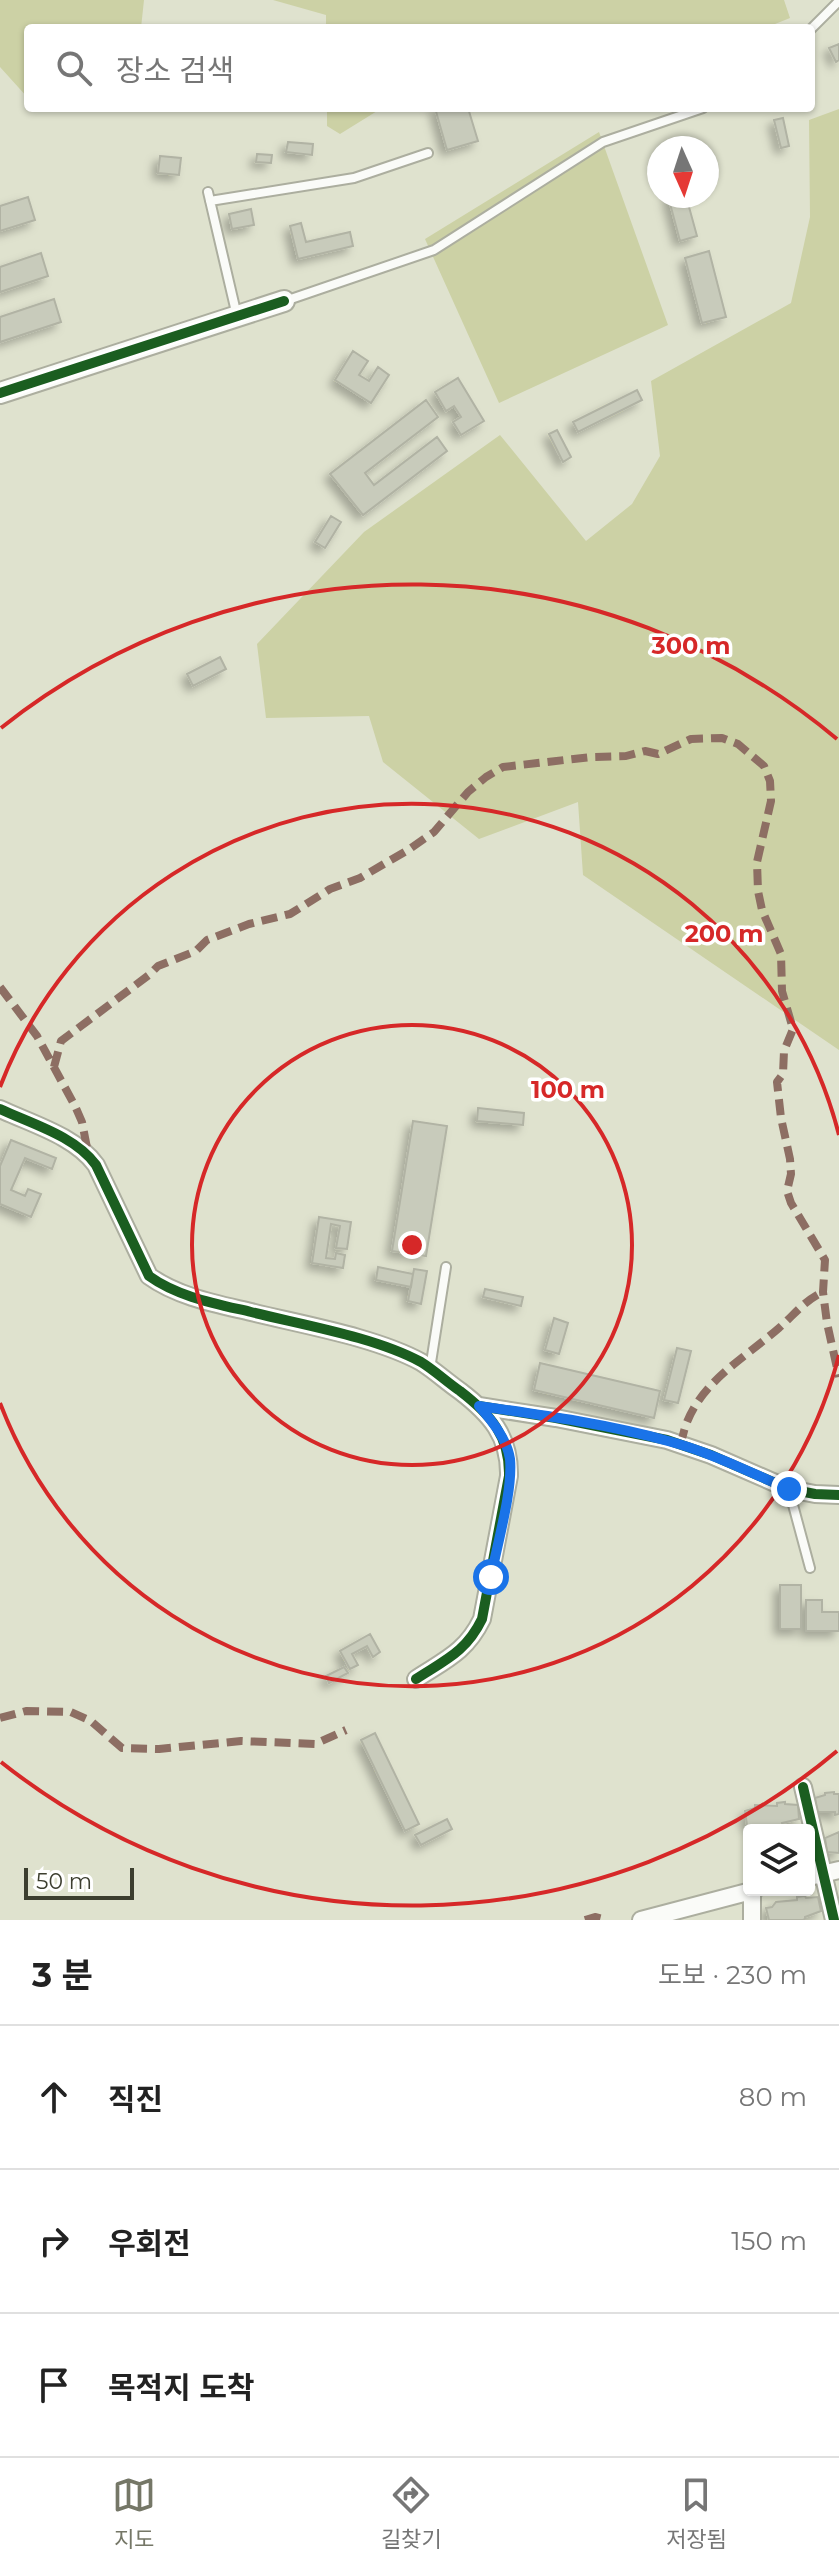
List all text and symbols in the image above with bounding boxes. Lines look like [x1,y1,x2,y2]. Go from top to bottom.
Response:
search box [24,24,815,112]
icon: search [52,46,96,90]
text: 장소 검색 [116,52,234,89]
north arrow [647,136,719,208]
text: 300 m [651,631,730,660]
text: 200 m [685,919,763,948]
text: 100 m [531,1075,605,1104]
centre of rings [398,1231,426,1259]
route end [771,1471,807,1507]
route start [473,1559,509,1595]
map controls [743,1824,815,1896]
button: layers [743,1824,815,1896]
scale bar [24,1864,134,1900]
text: 50 m [36,1868,92,1895]
text: 3 분 [32,1954,93,1996]
text: 도보 · 230 m [658,1959,807,1991]
icon: ahead [32,2075,76,2119]
text: 직진 [108,2081,163,2118]
text: 80 m [739,2081,807,2113]
icon: right [32,2219,76,2263]
text: 우회전 [108,2225,191,2262]
text: 150 m [731,2225,807,2257]
icon: arrive [32,2363,76,2407]
text: 목적지 도착 [108,2369,255,2406]
tab: 지도 [112,2473,156,2553]
tab: 길찾기 [381,2473,441,2553]
tab: 저장됨 [666,2473,727,2553]

